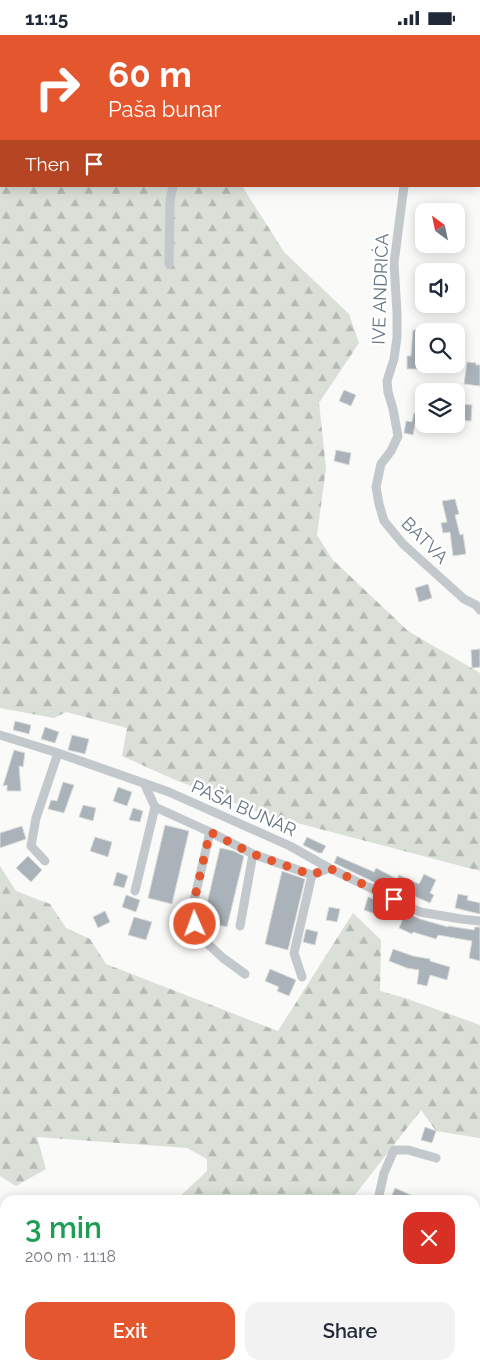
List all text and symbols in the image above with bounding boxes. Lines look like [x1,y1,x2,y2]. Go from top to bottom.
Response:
text: 11:15 [25,7,68,29]
text: 60 m [108,54,192,95]
icon: right [25,55,90,120]
text: Paša bunar [108,96,221,122]
icon: arrive [80,150,108,178]
text: Then [25,153,70,175]
north arrow [415,203,465,253]
map controls [415,203,465,433]
street label: IVE ANDRIĆA [367,233,392,345]
button: sound [415,263,465,313]
button: search [415,323,465,373]
button: layers [415,383,465,433]
street label: BATVA [397,512,453,568]
street label: PAŠA BUNAR [188,775,300,841]
pin [373,878,415,920]
icon: arrive [380,885,408,913]
position arrow [168,897,220,949]
text: 3 min [25,1210,102,1245]
button: close [403,1212,455,1264]
text: 200 m · 11:18 [25,1247,116,1266]
button: Exit [25,1302,235,1360]
button: Share [245,1302,455,1360]

